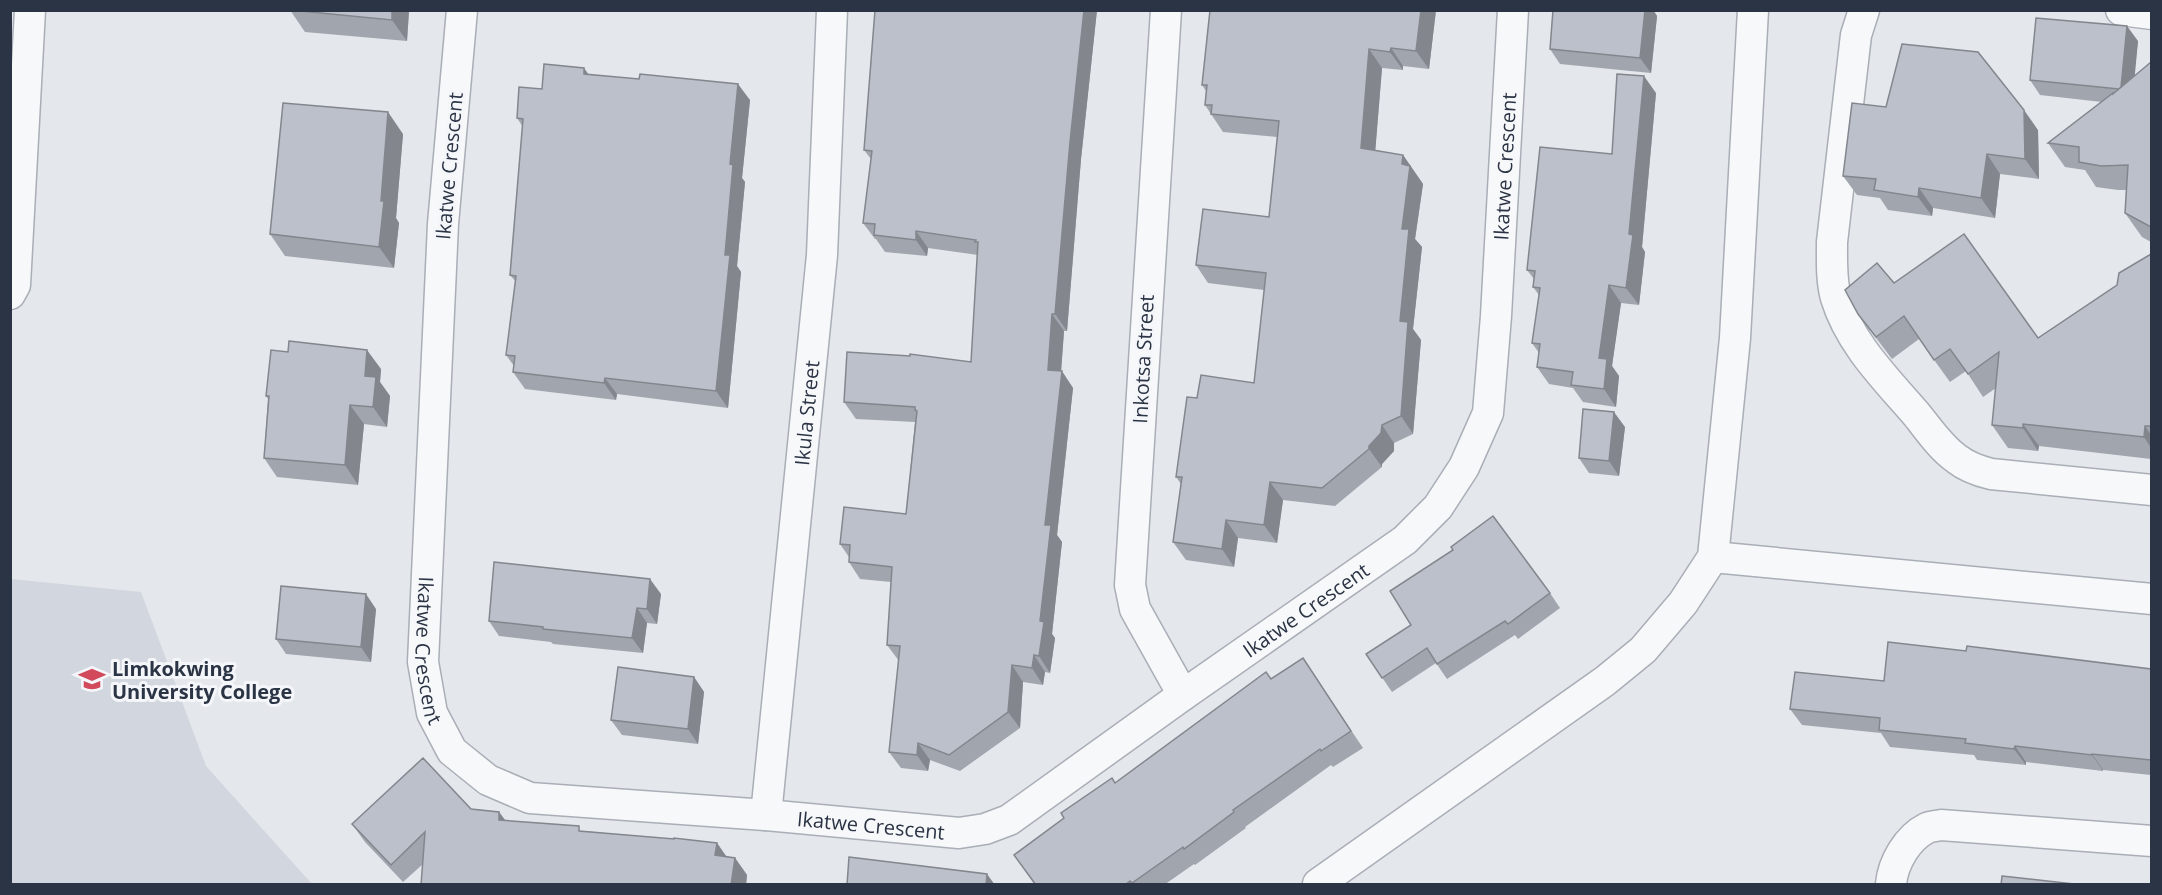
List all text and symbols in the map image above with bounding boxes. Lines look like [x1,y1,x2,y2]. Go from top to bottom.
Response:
street label: Ikatwe Crescent [429,91,469,241]
street label: Ikatwe Crescent [1487,92,1522,241]
street label: Inkotsa Street [1126,294,1160,424]
street label: Ikula Street [788,359,825,467]
street label: Ikatwe Crescent [1237,556,1374,663]
street label: Ikatwe Crescent [409,576,449,729]
place label: Limkokwing University College [112,655,292,705]
school or university icon: Limkokwing University College [77,664,107,694]
street label: Ikatwe Crescent [796,804,946,845]

